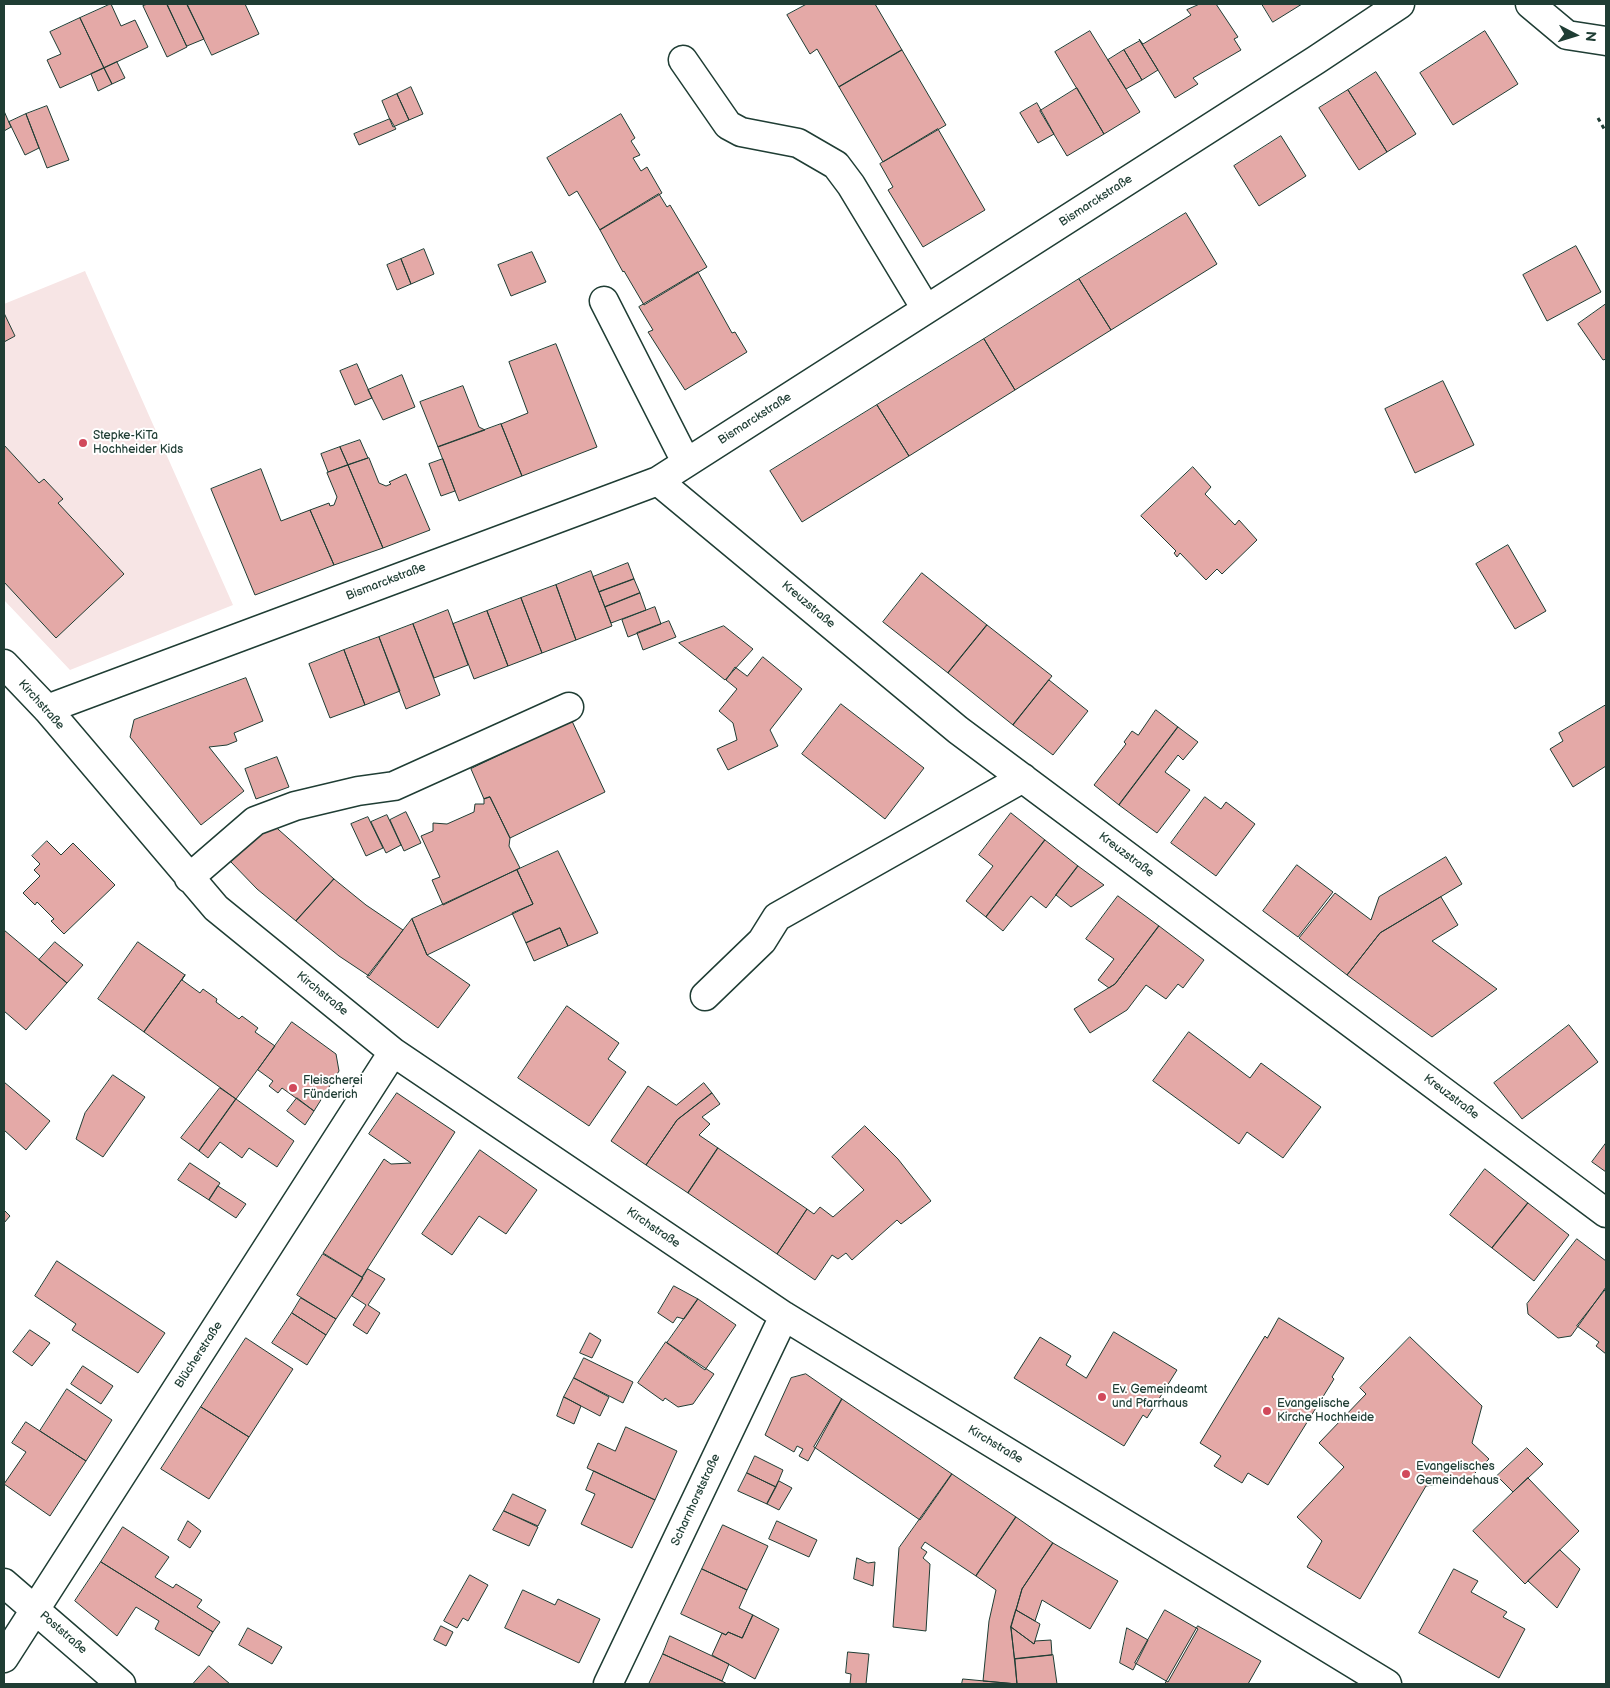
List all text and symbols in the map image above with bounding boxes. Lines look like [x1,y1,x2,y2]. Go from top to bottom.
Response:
north arrow [1550,10,1600,60]
text: N [1582,30,1599,42]
street label: Bismarckstraße [1057,172,1135,230]
street label: Bismarckstraße [716,390,794,448]
place label: Stepke-KiTa Hochheider Kids [93,429,183,457]
marker: Stepke-KiTa Hochheider Kids [77,437,89,449]
street label: Bismarckstraße [344,560,428,604]
street label: Kreuzstraße [778,578,838,632]
street label: Kirchstraße [15,677,67,733]
street label: Kreuzstraße [1095,829,1157,881]
street label: Kirchstraße [293,969,351,1019]
street label: Kreuzstraße [1420,1071,1482,1123]
place label: Fleischerei Fünderich [303,1074,363,1102]
marker: Fleischerei Fünderich [287,1082,299,1094]
street label: Kirchstraße [623,1205,683,1251]
street label: Blücherstraße [172,1319,226,1391]
place label: Ev. Gemeindeamt und Pfarrhaus [1112,1383,1208,1411]
marker: Ev. Gemeindeamt und Pfarrhaus [1096,1391,1108,1403]
place label: Evangelische Kirche Hochheide [1277,1397,1374,1425]
marker: Evangelische Kirche Hochheide [1261,1405,1273,1417]
street label: Kirchstraße [965,1423,1025,1467]
street label: Scharnhorststraße [668,1452,724,1548]
place label: Evangelisches Gemeindehaus [1416,1460,1499,1488]
marker: Evangelisches Gemeindehaus [1400,1468,1412,1480]
street label: Poststraße [37,1609,89,1657]

